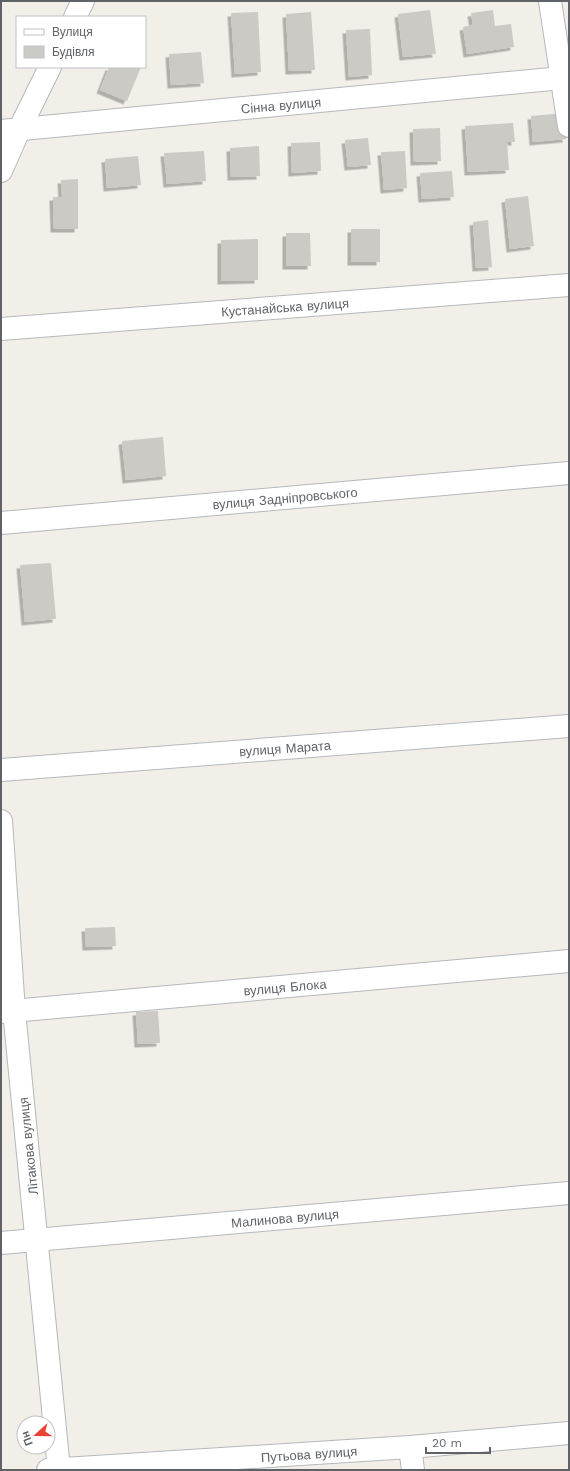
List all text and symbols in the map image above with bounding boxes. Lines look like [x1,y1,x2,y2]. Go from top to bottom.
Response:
legend [16,16,146,68]
text: Вулиця [52,25,93,39]
text: Будівля [52,45,94,59]
street label: Сінна вулиця [240,95,322,116]
street label: Кустанайська вулиця [221,296,350,319]
street label: вулиця Задніпровського [212,485,358,512]
street label: вулиця Марата [239,738,332,759]
street label: вулиця Блока [243,976,328,999]
street label: Літакова вулиця [16,1096,41,1196]
street label: Малинова вулиця [231,1206,340,1231]
north arrow [16,1415,56,1455]
text: Пн [18,1429,36,1448]
scale bar [426,1429,490,1455]
text: 20 m [432,1436,462,1450]
street label: Путьова вулиця [260,1444,358,1465]

